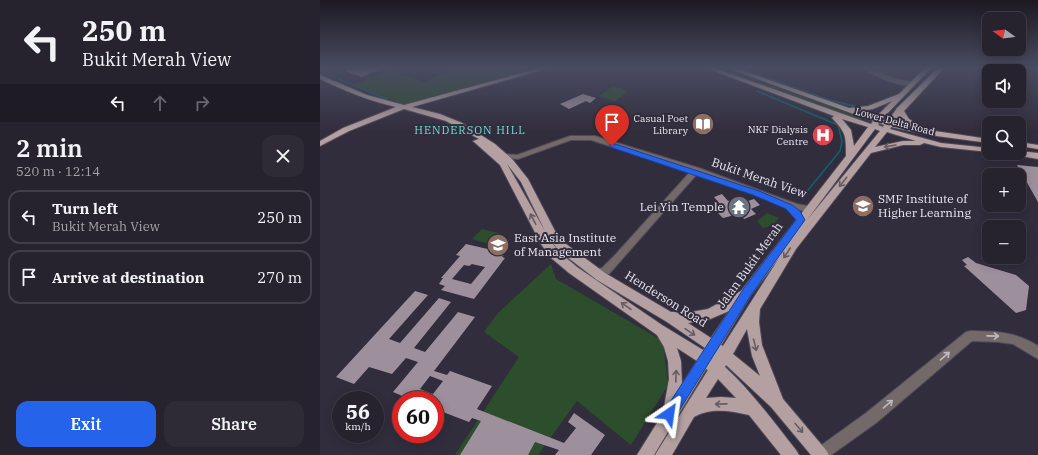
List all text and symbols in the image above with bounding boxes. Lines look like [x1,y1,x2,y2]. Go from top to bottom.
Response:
text: 250 m [82,12,166,49]
north arrow [982,12,1026,56]
map controls [982,12,1026,264]
icon: left [16,16,68,68]
text: Bukit Merah View [82,48,231,71]
button: sound [982,64,1026,108]
icon: left [107,92,129,114]
icon: ahead [149,92,171,114]
icon: right [191,92,213,114]
pin [595,105,629,146]
street label: Lower Delta Road [854,105,936,138]
icon: arrive [601,111,623,133]
library icon: Casual Poet Library [690,111,716,137]
place label: Casual Poet Library [634,112,689,137]
button: search [982,116,1026,160]
hospital icon: NKF Dialysis Centre [810,122,836,148]
district label: HENDERSON HILL [414,123,526,137]
place label: NKF Dialysis Centre [748,123,808,148]
text: 2 min [16,132,83,164]
button: close [262,135,304,177]
one-way arrow [884,142,897,150]
street label: Bukit Merah View [710,154,809,201]
text: 520 m · 12:14 [16,163,100,180]
button: + [982,168,1026,212]
one-way arrow [839,176,848,187]
place label: SMF Institute of Higher Learning [878,191,971,220]
school or university icon: SMF Institute of Higher Learning [850,193,876,219]
temple icon: Lei Yin Temple [726,194,752,220]
text: Turn left [52,199,118,218]
place label: Lei Yin Temple [640,199,724,214]
icon: left [18,206,40,228]
text: 250 m [257,208,302,227]
one-way arrow [528,213,536,225]
text: Bukit Merah View [52,218,160,235]
street label: Jalan Bukit Merah [714,219,786,310]
button: − [982,220,1026,264]
place label: East Asia Institute of Management [514,230,616,259]
school or university icon: East Asia Institute of Management [485,232,511,258]
one-way arrow [783,247,791,259]
icon: arrive [18,266,40,288]
street label: Henderson Road [622,267,710,330]
text: Arrive at destination [52,268,204,287]
text: 270 m [257,268,302,287]
one-way arrow [621,302,632,310]
one-way arrow [685,328,696,336]
one-way arrow [986,332,999,340]
one-way arrow [752,338,760,351]
one-way arrow [940,352,951,361]
one-way arrow [672,370,680,383]
speed limit sign: 60 [392,391,444,443]
position arrow [648,393,690,435]
text: 56 [346,398,370,425]
one-way arrow [715,400,728,408]
one-way arrow [883,400,893,409]
button: Exit [16,401,156,447]
button: Share [164,401,304,447]
text: km/h [345,420,371,433]
one-way arrow [795,423,804,434]

